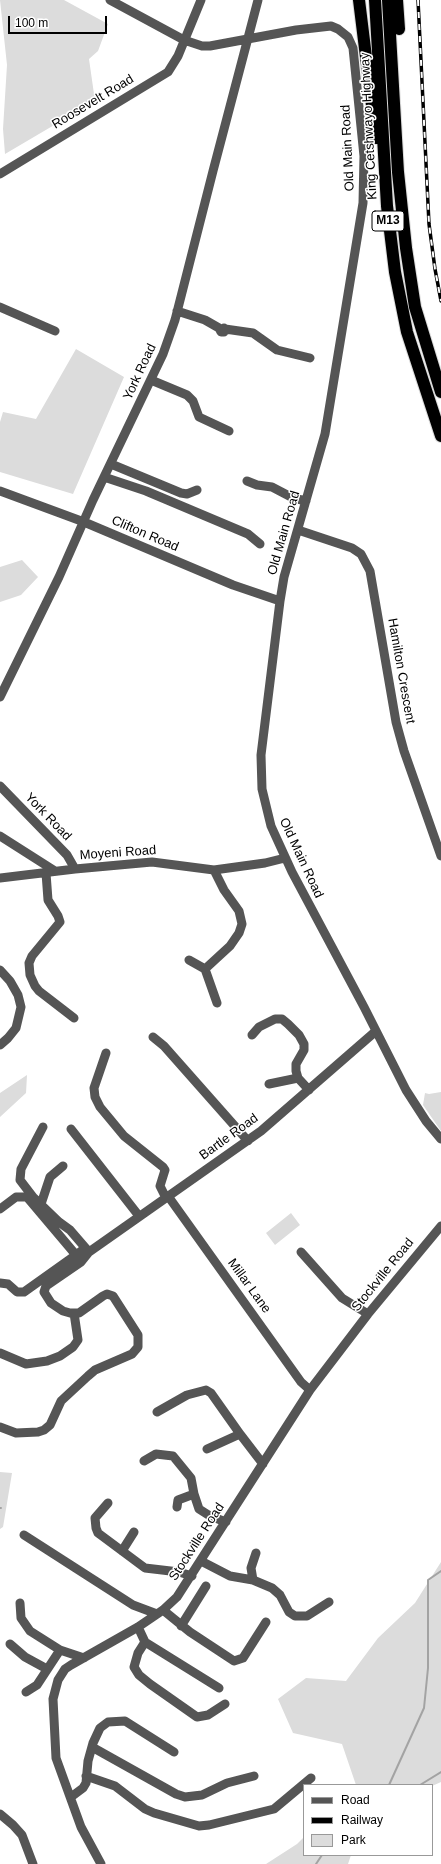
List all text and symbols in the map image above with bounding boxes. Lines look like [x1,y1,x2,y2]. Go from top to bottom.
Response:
scale bar [10,8,109,34]
text: 100 m [15,16,48,30]
street label: King Cetshwayo Highway [357,52,381,200]
street label: Roosevelt Road [49,71,137,133]
street label: Old Main Road [338,104,358,192]
road number: M13 [372,211,404,231]
street label: York Road [120,341,160,403]
street label: Old Main Road [265,489,303,577]
street label: Clifton Road [109,513,181,555]
street label: Hamilton Crescent [384,617,418,725]
street label: York Road [21,790,75,844]
street label: Old Main Road [276,815,326,901]
street label: Moyeni Road [79,843,157,863]
street label: Bartle Road [197,1111,261,1163]
street label: Stockville Road [349,1235,417,1315]
street label: Millar Lane [224,1256,274,1316]
street label: Stockville Road [166,1500,228,1584]
legend [303,1784,433,1856]
text: Road [341,1793,370,1807]
text: Railway [341,1813,383,1827]
text: Park [341,1833,366,1847]

